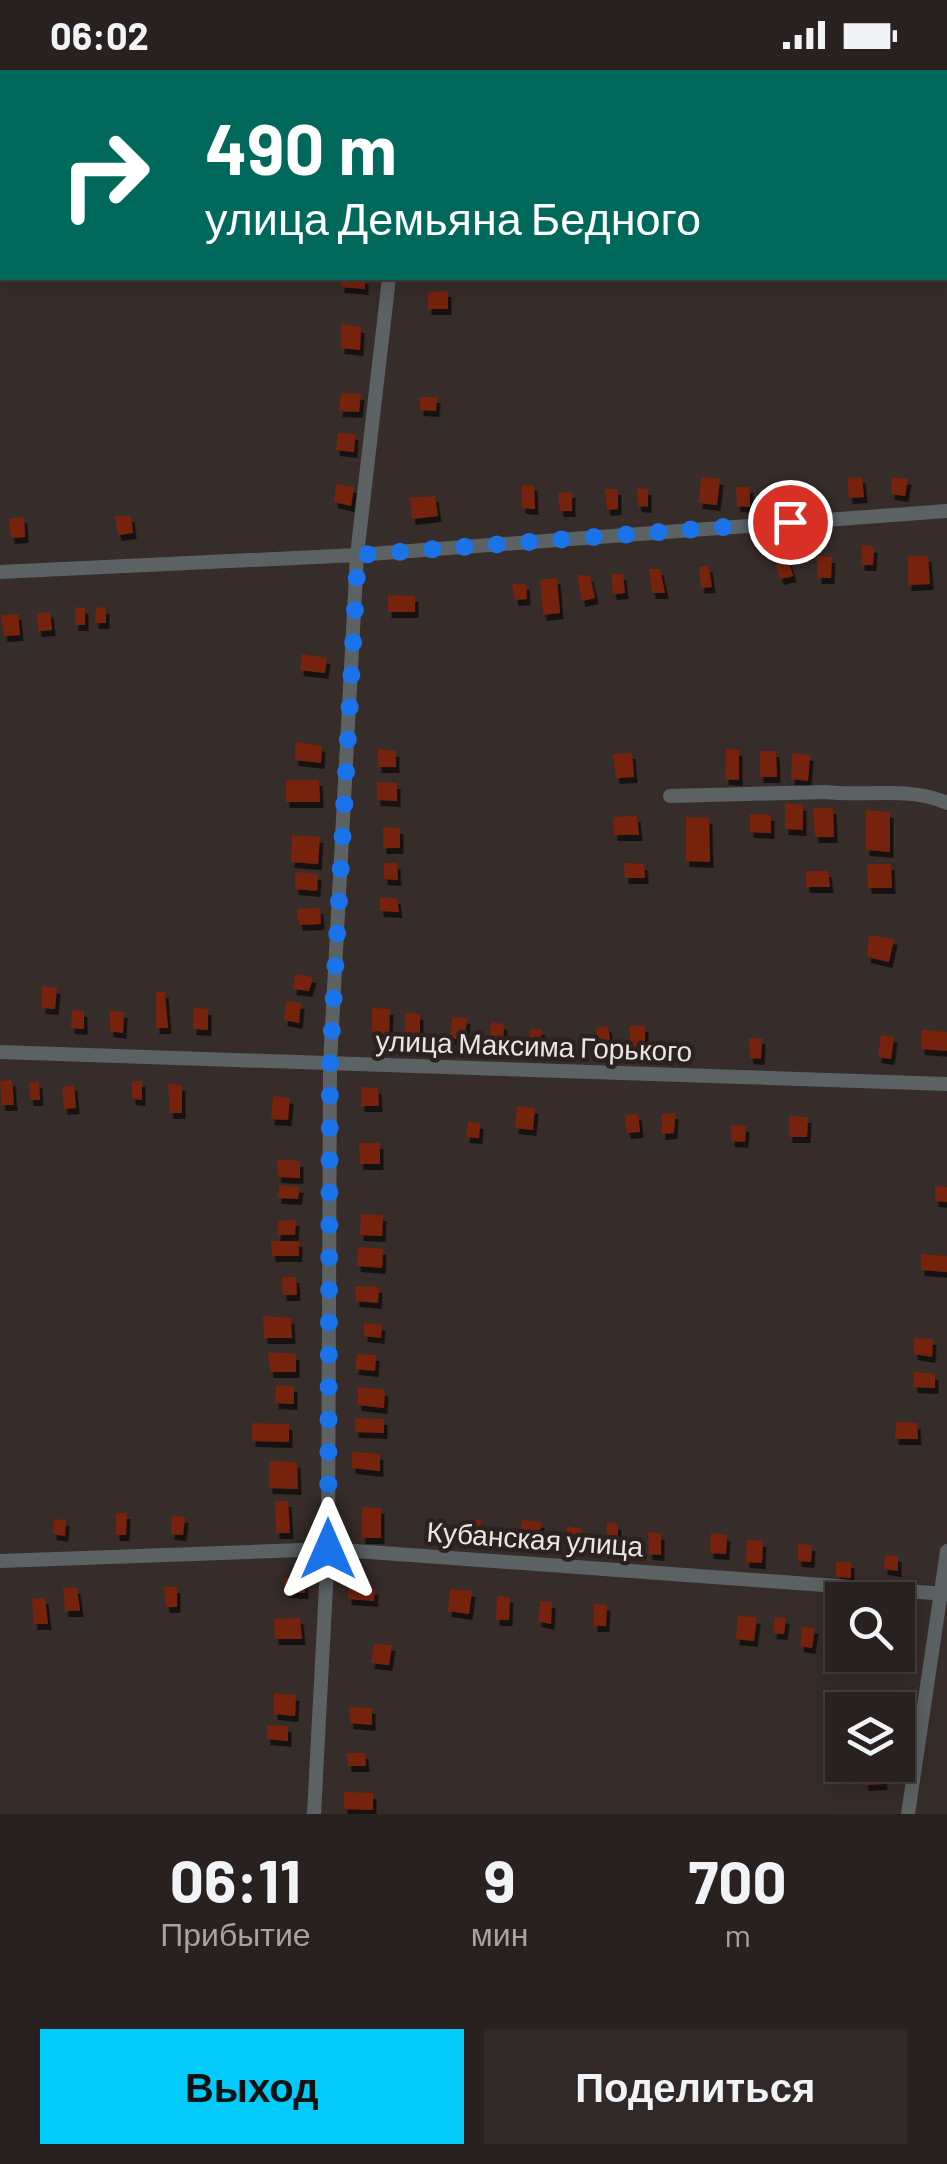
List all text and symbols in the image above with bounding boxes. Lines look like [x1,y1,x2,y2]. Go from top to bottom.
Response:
text: 06:02 [50,12,149,58]
text: 490 m [205,105,397,189]
icon: right [40,110,170,240]
text: улица Демьяна Бедного [205,190,701,244]
pin [748,480,833,565]
icon: arrive [763,495,818,550]
street label: улица Максима Горького [375,1022,693,1068]
position arrow [276,1497,380,1601]
street label: Кубанская улица [426,1513,645,1563]
map controls [825,1582,915,1782]
button: search [825,1582,915,1672]
button: layers [825,1692,915,1782]
text: 06:11 [170,1843,301,1915]
text: 9 [484,1843,516,1915]
text: 700 [689,1844,787,1916]
text: Прибытие [160,1914,311,1952]
text: мин [471,1914,528,1952]
text: m [724,1915,751,1953]
button: Выход [40,2029,464,2144]
button: Поделиться [484,2029,907,2144]

